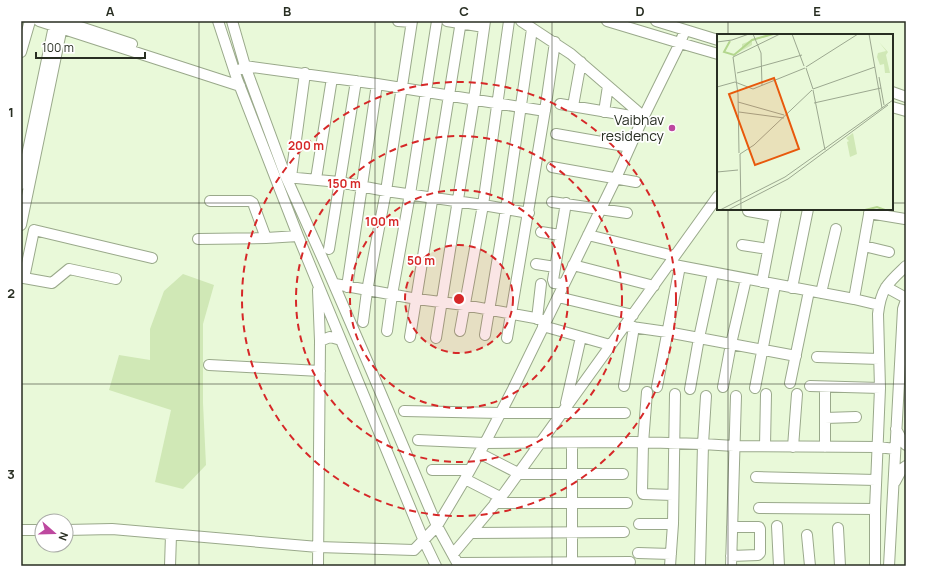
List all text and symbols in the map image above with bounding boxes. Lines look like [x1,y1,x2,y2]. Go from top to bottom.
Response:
text: A [106,2,115,20]
text: B [283,2,291,20]
text: C [459,2,469,20]
text: D [635,2,645,20]
text: E [813,2,821,20]
scale bar [36,34,145,60]
inset map [717,34,893,210]
text: 100 m [42,39,74,56]
text: 1 [8,103,14,121]
place label: Vaibhav residency [601,110,665,145]
marker: Vaibhav residency [667,123,677,133]
text: 200 m [288,137,324,154]
text: 150 m [327,175,361,192]
text: 100 m [365,213,399,230]
text: 50 m [407,252,435,269]
text: 2 [7,284,15,302]
centre of rings [452,292,466,306]
text: 3 [7,465,15,483]
north arrow [34,513,74,553]
text: N [55,530,72,543]

